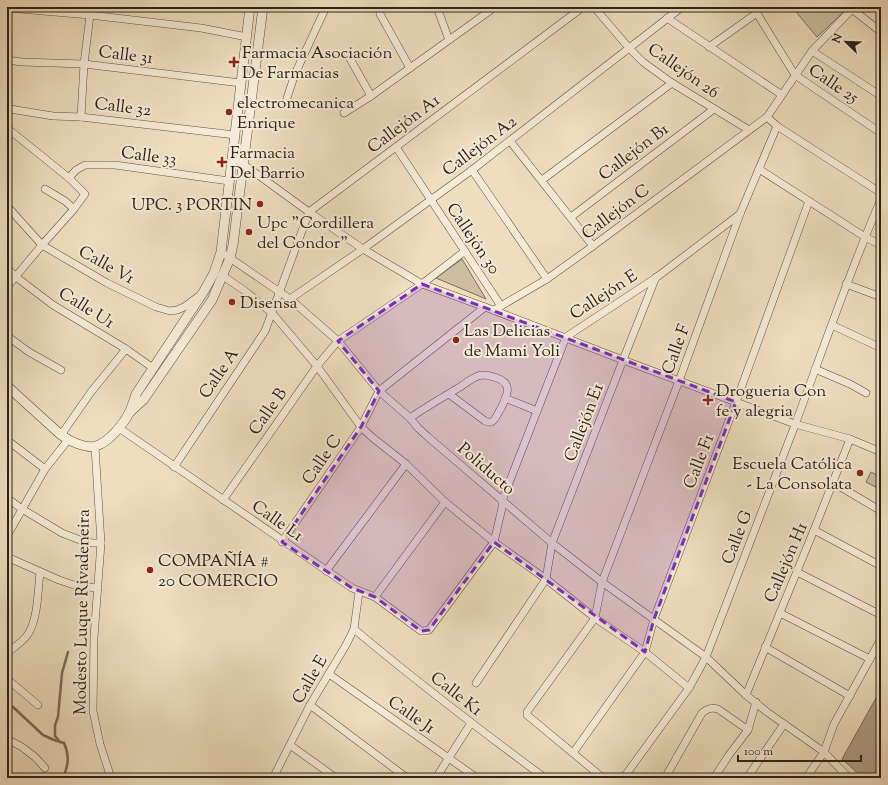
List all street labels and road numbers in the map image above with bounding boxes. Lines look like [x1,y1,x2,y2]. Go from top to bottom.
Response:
street label: Callejón 26 [642,38,724,105]
street label: Calle 31 [97,41,155,71]
street label: Calle 25 [803,59,863,110]
street label: Callejón A1 [363,89,446,160]
street label: Calle 32 [93,93,153,123]
street label: Callejón A2 [438,111,523,183]
street label: Callejón B1 [594,118,675,187]
street label: Calle 33 [119,141,178,173]
street label: Callejón C [577,179,655,246]
street label: Callejón 30 [440,198,505,280]
street label: Calle V1 [74,241,139,291]
street label: Callejón E [566,265,643,327]
street label: Calle U1 [53,282,119,335]
street label: Calle F [657,321,697,378]
street label: Calle A [194,344,245,404]
street label: Callejón E1 [559,380,611,465]
street label: Calle B [244,383,294,441]
street label: Calle C [297,430,348,490]
street label: Calle F1 [678,431,721,493]
street label: Poliducto [452,438,520,501]
street label: Calle L1 [246,495,308,548]
street label: Calle G [717,507,759,568]
street label: Modesto Luque Rivadeneira [69,509,97,715]
street label: Callejón H1 [759,519,815,607]
street label: Calle E [287,651,334,709]
street label: Calle K1 [425,667,487,723]
street label: Calle J1 [382,691,440,741]

